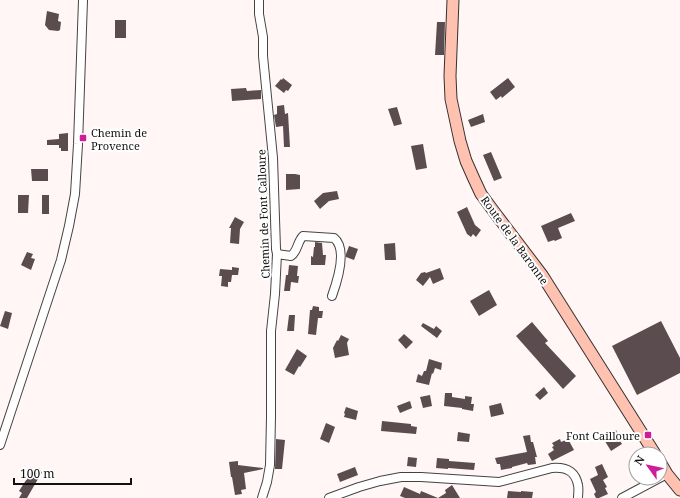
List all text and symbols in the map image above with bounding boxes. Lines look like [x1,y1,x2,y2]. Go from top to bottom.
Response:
place label: Chemin de Provence [91,125,147,153]
marker: Chemin de Provence [78,133,88,143]
street label: Chemin de Font Calloure [253,149,273,279]
street label: Route de la Baronne [478,193,552,287]
place label: Font Cailloure [566,428,640,443]
marker: Font Cailloure [643,430,653,440]
north arrow [628,446,668,486]
text: N [631,452,648,468]
scale bar [14,460,131,486]
text: 100 m [20,465,55,482]

